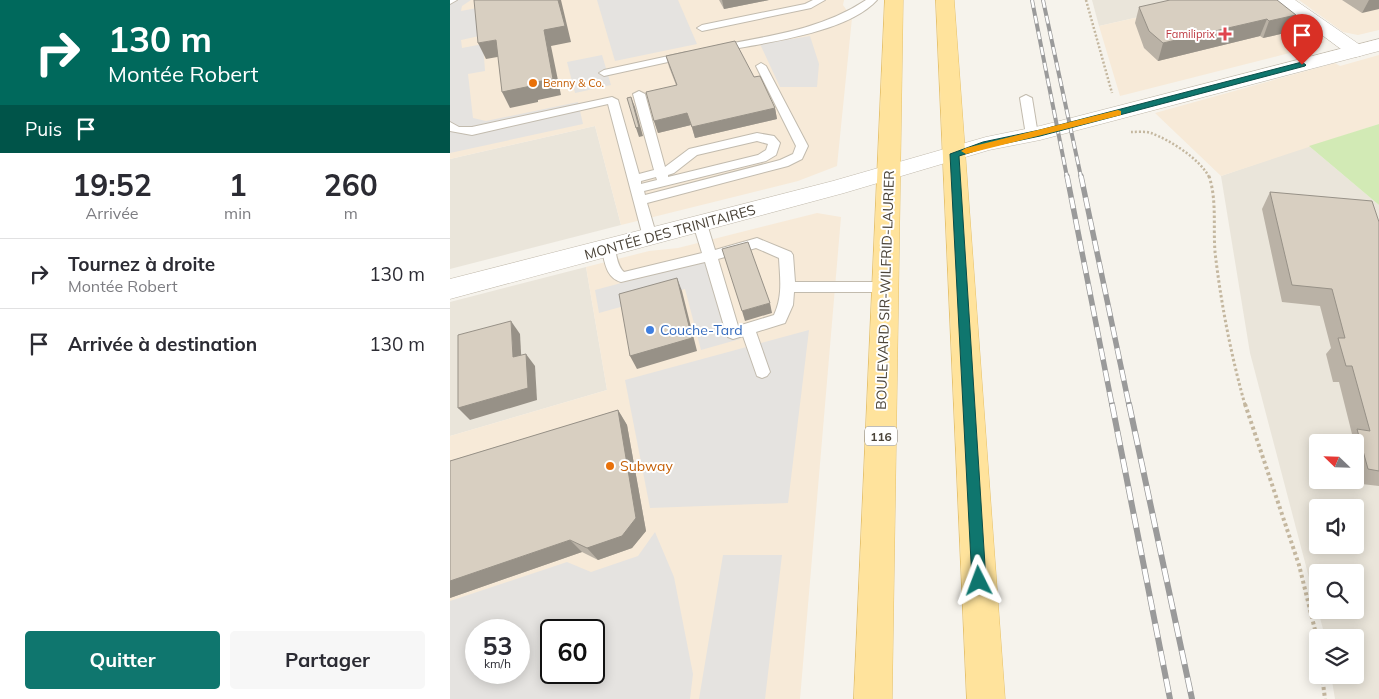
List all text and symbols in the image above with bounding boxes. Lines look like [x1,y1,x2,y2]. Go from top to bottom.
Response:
pin [1281,14,1323,65]
text: 130 m [108,17,212,61]
icon: right [25,20,90,85]
icon: arrive [1288,21,1316,49]
place label: Familiprix [1166,27,1215,41]
marker: Familiprix [1219,28,1231,40]
text: Montée Robert [108,60,259,88]
place label: Benny & Co. [543,76,604,90]
marker: Benny & Co. [527,77,539,89]
icon: arrive [72,115,100,143]
text: Puis [25,117,62,141]
text: 19:52 [72,166,152,204]
text: 1 [229,166,247,204]
text: 260 [324,166,378,204]
street label: BOULEVARD SIR-WILFRID-LAURIER [872,169,898,410]
street label: MONTÉE DES TRINITAIRES [582,200,758,264]
text: Arrivée [86,203,139,223]
text: min [224,203,251,223]
text: m [344,203,358,223]
text: Tournez à droite [68,252,215,276]
icon: right [25,260,53,288]
text: 130 m [369,262,425,286]
text: Montée Robert [68,276,178,296]
place label: Couche-Tard [660,321,743,339]
marker: Couche-Tard [644,324,656,336]
icon: arrive [25,330,53,358]
text: Arrivée à destination [68,332,257,356]
text: 130 m [369,332,425,356]
road number: 116 [865,426,897,446]
north arrow [1309,434,1364,489]
map controls [1309,434,1364,684]
place label: Subway [620,457,673,475]
marker: Subway [604,460,616,472]
button: sound [1309,499,1364,554]
position arrow [952,554,1004,606]
button: search [1309,564,1364,619]
speed limit sign: 60 [540,619,605,684]
button: layers [1309,629,1364,684]
text: 53 [482,630,513,661]
button: Quitter [25,631,220,689]
button: Partager [230,631,425,689]
text: km/h [484,656,511,671]

